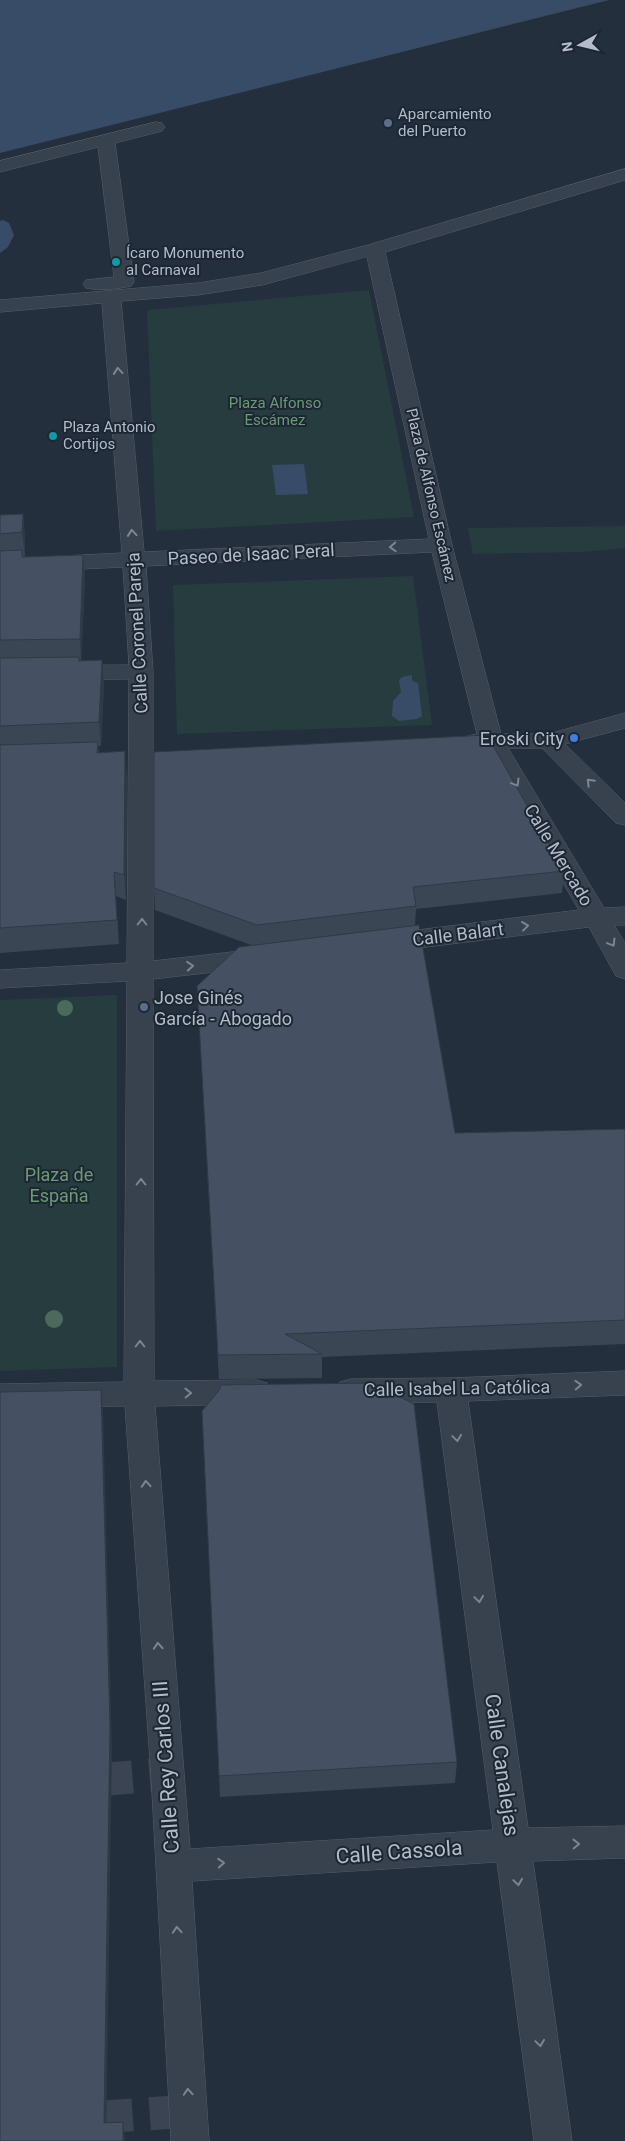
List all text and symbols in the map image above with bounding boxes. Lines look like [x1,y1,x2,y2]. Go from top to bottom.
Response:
north arrow [555,20,605,70]
text: N [559,41,576,53]
place label: Aparcamiento del Puerto [398,105,492,140]
marker: Aparcamiento del Puerto [382,117,394,129]
place label: Ícaro Monumento al Carnaval [126,244,244,279]
marker: Ícaro Monumento al Carnaval [110,256,122,268]
one-way arrow [112,366,123,374]
park label: Plaza Alfonso Escámez [229,394,321,429]
street label: Plaza de Alfonso Escámez [402,407,460,583]
place label: Plaza Antonio Cortijos [63,418,155,453]
marker: Plaza Antonio Cortijos [47,430,59,442]
one-way arrow [126,528,137,536]
street label: Paseo de Isaac Peral [167,539,335,569]
one-way arrow [389,542,397,553]
street label: Calle Coronel Pareja [122,552,152,714]
place label: Eroski City [480,728,564,749]
marker: Eroski City [568,732,580,744]
one-way arrow [509,777,519,786]
one-way arrow [587,779,596,788]
street label: Calle Mercado [520,800,598,910]
one-way arrow [137,918,147,926]
street label: Calle Balart [411,918,505,950]
one-way arrow [522,921,530,932]
one-way arrow [605,937,615,946]
one-way arrow [187,961,195,972]
place label: Jose Ginés García - Abogado [154,987,292,1029]
marker: Jose Ginés García - Abogado [138,1001,150,1013]
park label: Plaza de España [25,1164,93,1206]
one-way arrow [136,1178,146,1186]
one-way arrow [134,1340,145,1348]
street label: Calle Isabel La Católica [364,1376,550,1400]
one-way arrow [574,1380,582,1390]
one-way arrow [184,1387,192,1398]
one-way arrow [452,1434,462,1442]
one-way arrow [141,1479,152,1487]
one-way arrow [473,1595,484,1603]
one-way arrow [153,1642,164,1650]
street label: Calle Rey Carlos III [148,1680,184,1854]
street label: Calle Canalejas [480,1692,524,1838]
street label: Calle Cassola [335,1836,463,1868]
one-way arrow [572,1838,580,1849]
one-way arrow [218,1858,226,1869]
one-way arrow [512,1877,522,1886]
one-way arrow [172,1926,183,1934]
one-way arrow [534,2038,544,2047]
one-way arrow [182,2088,193,2096]

